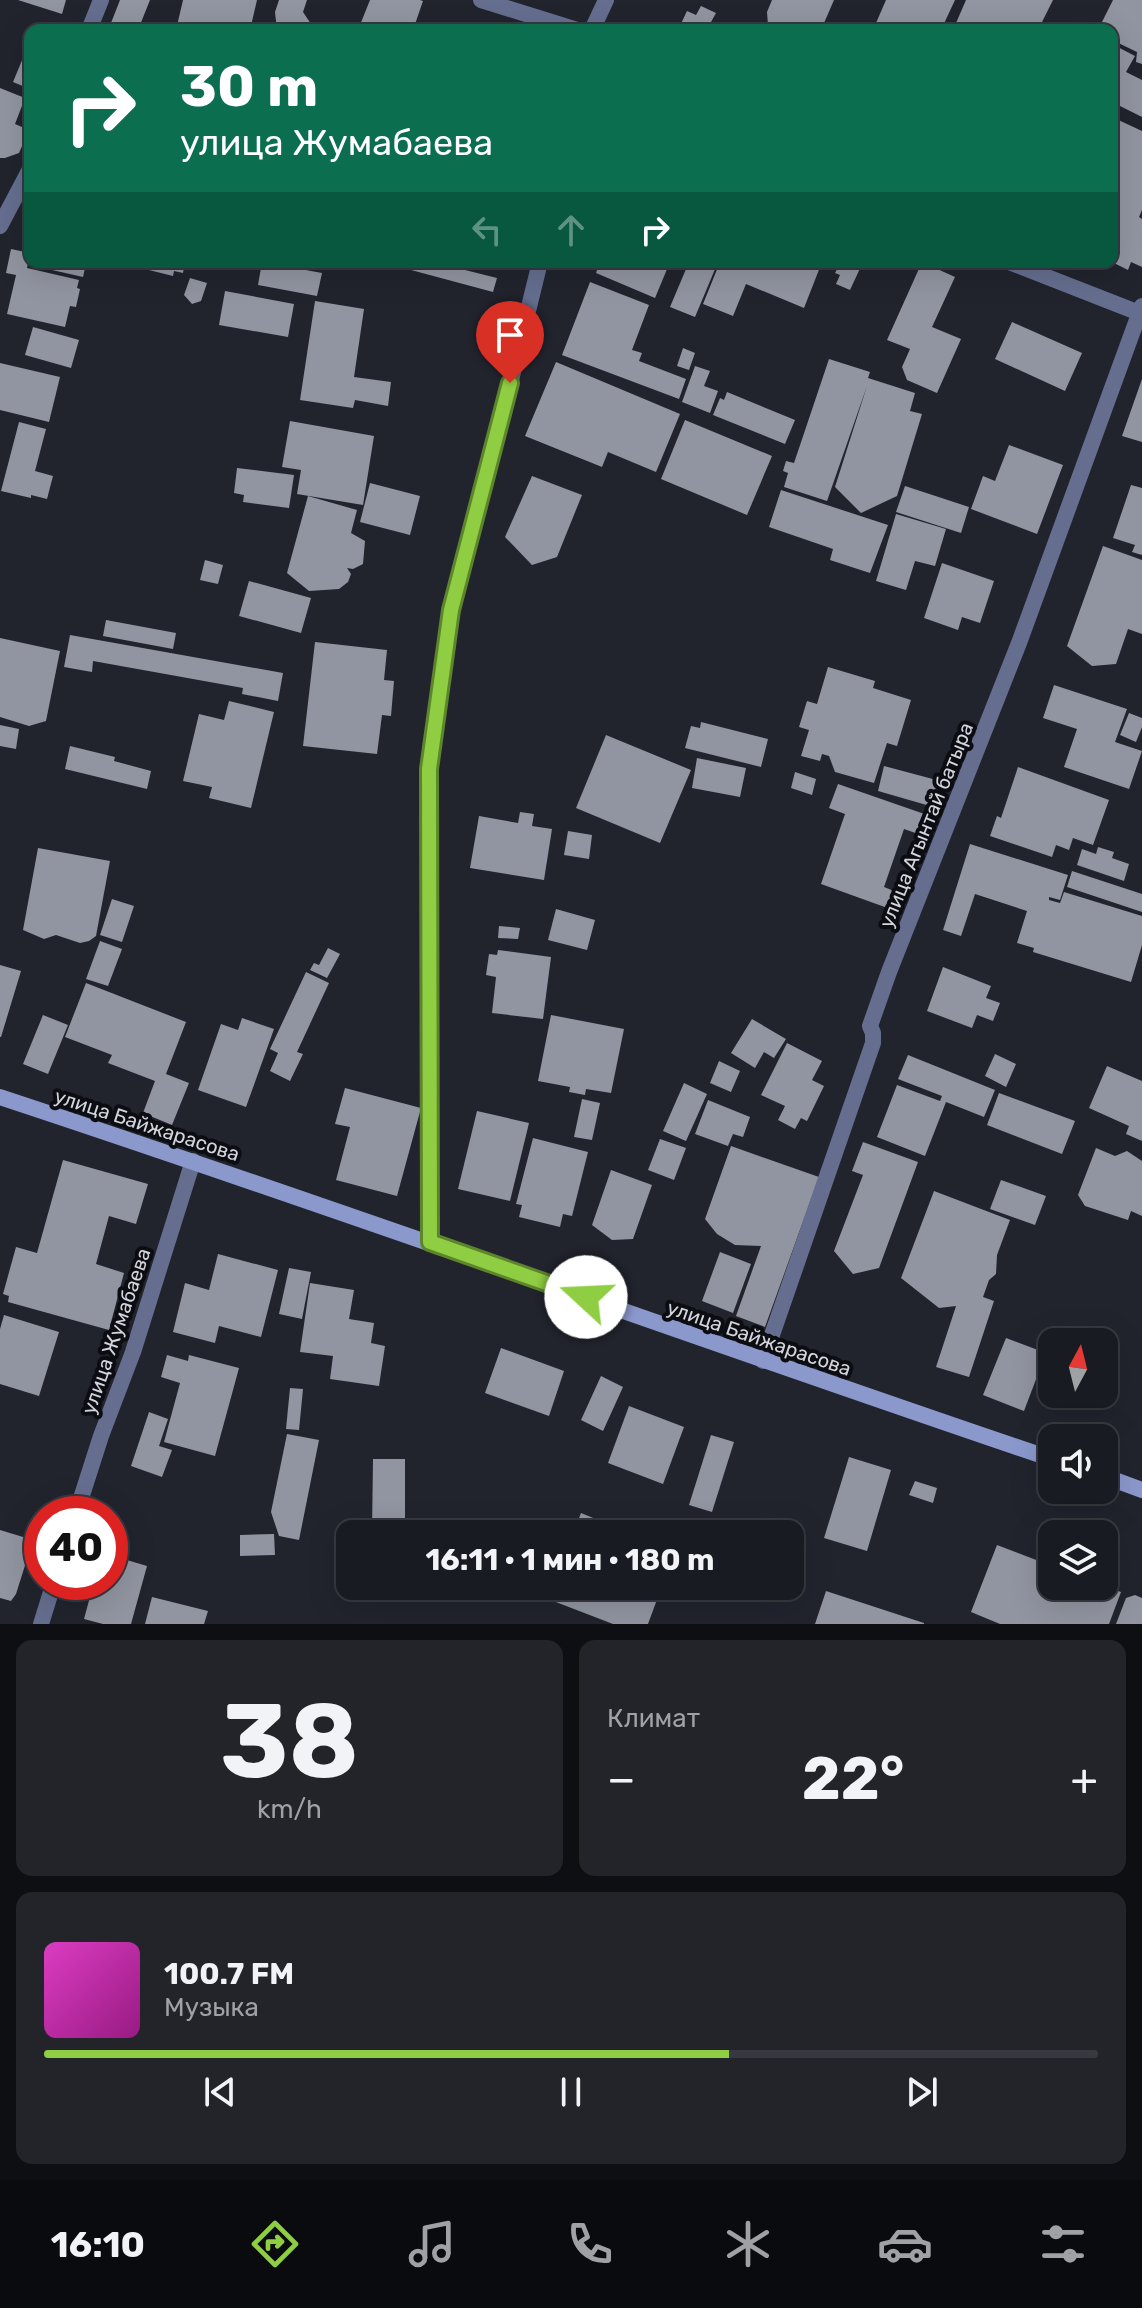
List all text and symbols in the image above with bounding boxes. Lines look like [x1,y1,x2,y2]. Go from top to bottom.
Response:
text: 30 m [180,54,318,120]
icon: right [48,56,152,160]
text: улица Жумабаева [180,121,493,164]
icon: left [465,208,509,252]
icon: ahead [549,208,593,252]
icon: right [633,208,677,252]
pin [476,301,544,383]
icon: arrive [488,313,532,357]
street label: улица Агынтай батыра [874,719,978,931]
street label: улица Байжарасова [51,1084,243,1166]
street label: улица Жумабаева [76,1245,156,1417]
position arrow [544,1255,628,1339]
street label: улица Байжарасова [664,1295,854,1381]
north arrow [1038,1328,1118,1408]
map controls [1038,1328,1118,1600]
button: sound [1038,1424,1118,1504]
speed limit sign: 40 [24,1496,128,1600]
button: layers [1038,1520,1118,1600]
text: 16:11 · 1 мин · 180 m [425,1542,715,1578]
text: 38 [220,1680,359,1803]
text: Климат [607,1703,700,1734]
text: 22° [802,1743,904,1814]
text: − [607,1753,636,1805]
text: + [1071,1753,1098,1805]
text: km/h [257,1794,322,1825]
text: 100.7 FM [164,1956,294,1992]
text: Музыка [164,1992,259,2023]
icon: previous [198,2070,242,2114]
icon: pause [549,2070,593,2114]
icon: next [900,2070,944,2114]
icon: directions [247,2216,303,2272]
icon: music [404,2216,460,2272]
icon: phone [562,2216,618,2272]
icon: climate [720,2216,776,2272]
icon: car [877,2216,933,2272]
icon: filters [1035,2216,1091,2272]
text: 16:10 [51,2223,145,2266]

